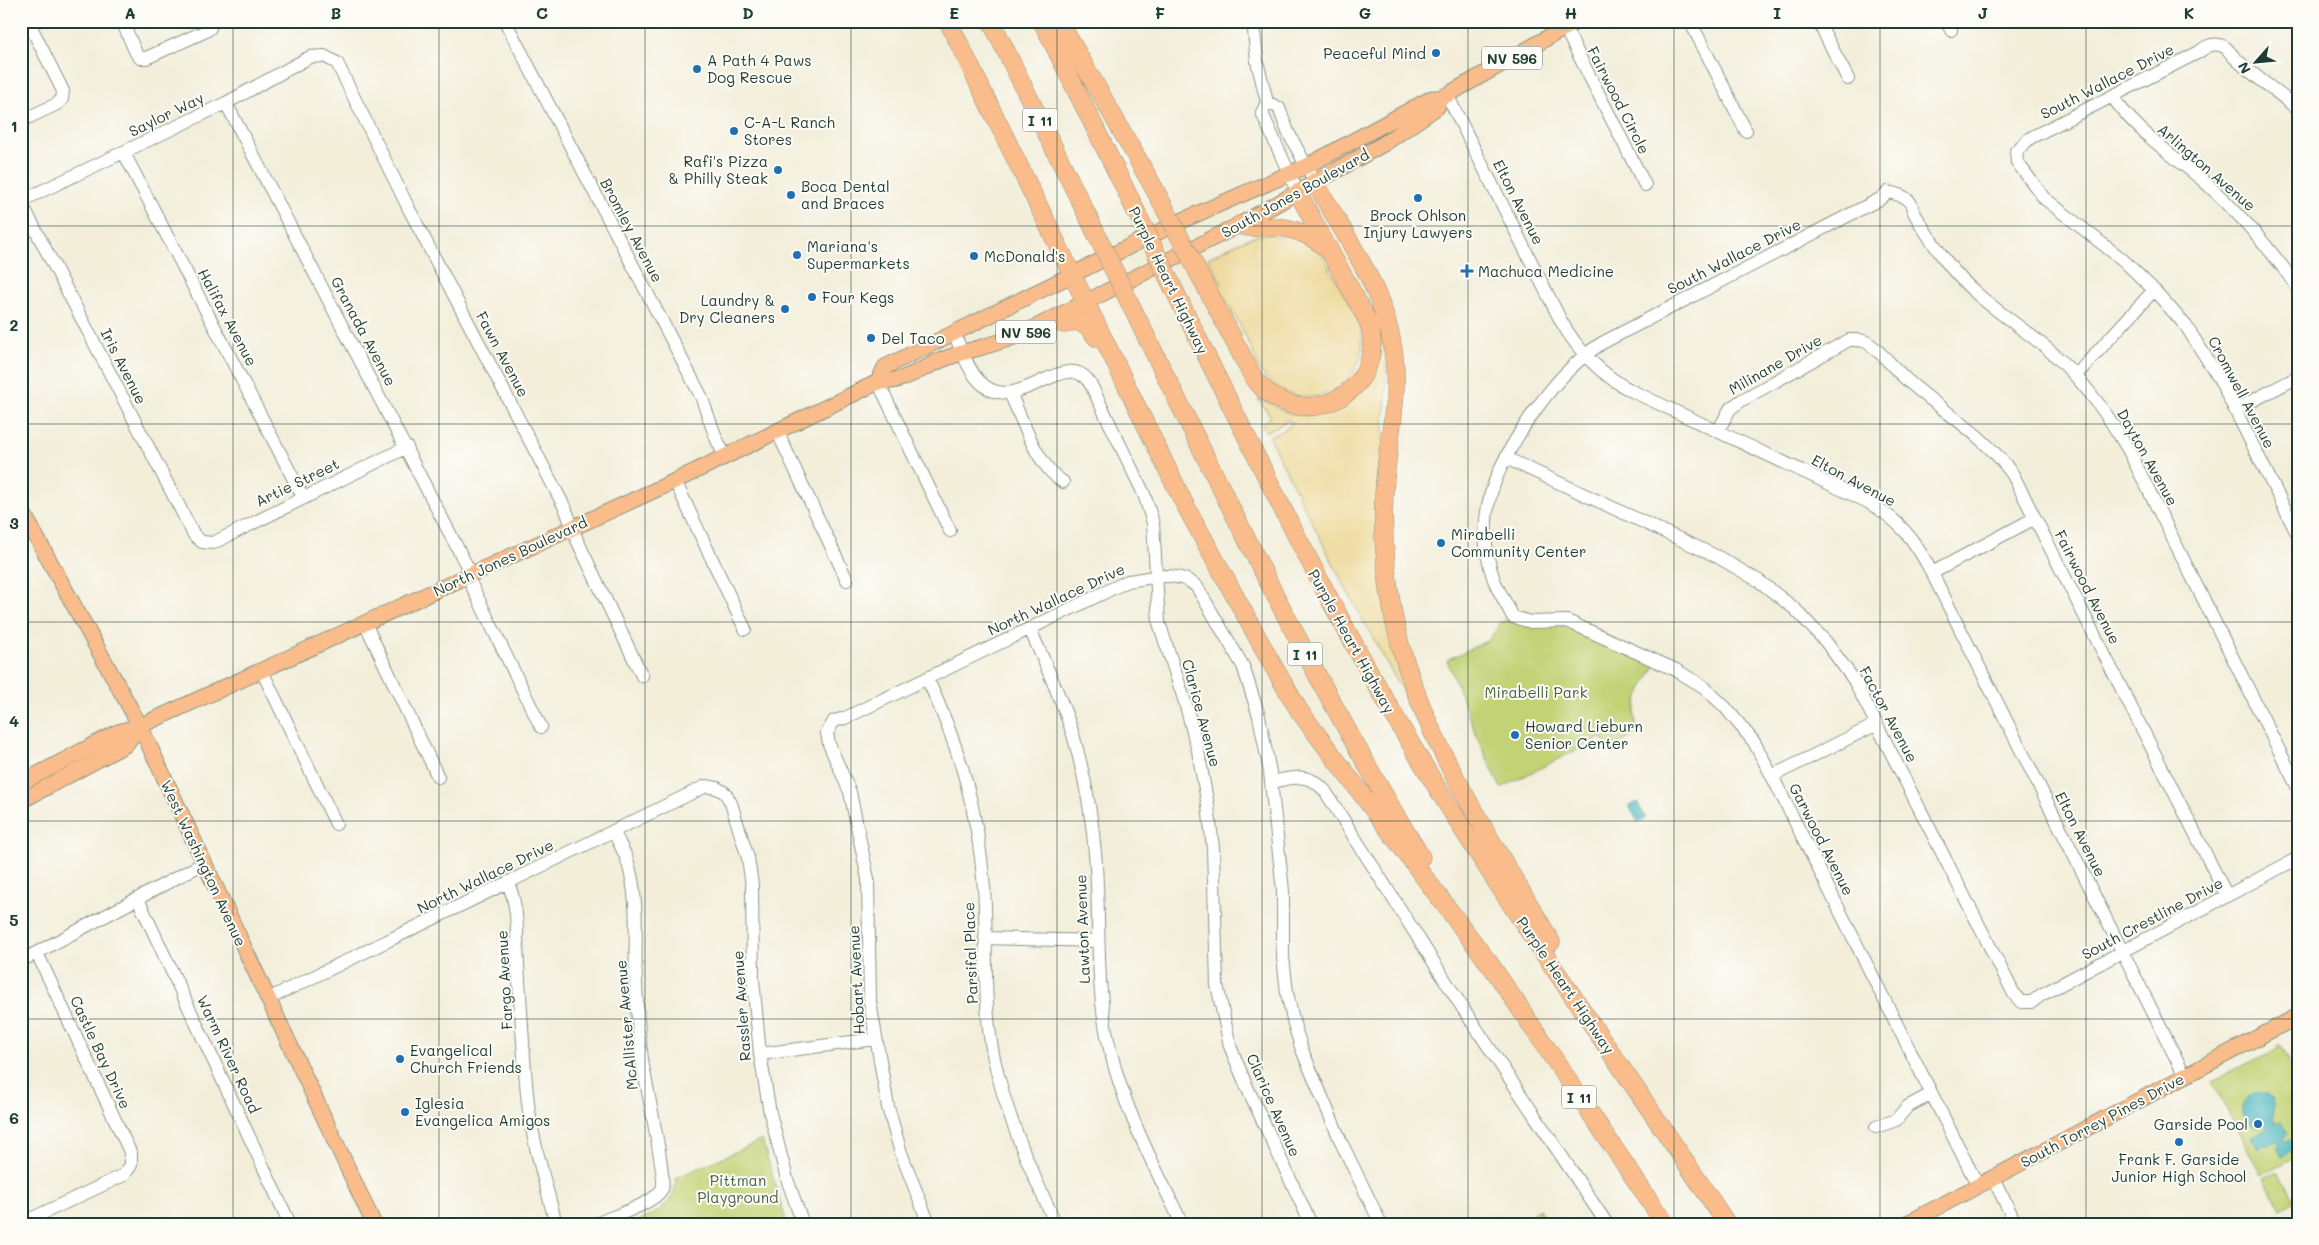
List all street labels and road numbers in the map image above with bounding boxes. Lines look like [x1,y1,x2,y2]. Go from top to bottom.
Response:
street label: South Wallace Drive [2037,39,2177,123]
street label: Fairwood Circle [1583,43,1655,157]
road number: NV 596 [1482,46,1542,70]
street label: Saylor Way [125,87,207,141]
road number: I 11 [1022,108,1058,132]
street label: Arlington Avenue [2154,119,2260,215]
street label: South Jones Boulevard [1218,144,1372,242]
street label: Elton Avenue [1489,156,1549,248]
street label: Bromley Avenue [596,174,668,286]
street label: Purple Heart Highway [1125,203,1213,357]
street label: South Wallace Drive [1664,214,1804,298]
street label: Halifax Avenue [194,265,262,369]
street label: Granada Avenue [327,273,401,389]
street label: Fawn Avenue [472,308,534,400]
road number: NV 596 [996,321,1056,344]
street label: Iris Avenue [96,325,152,407]
street label: Milinane Drive [1725,329,1825,399]
street label: Cromwell Avenue [2204,332,2280,452]
street label: Dayton Avenue [2113,405,2183,509]
street label: Elton Avenue [1808,449,1900,511]
street label: Artie Street [252,453,342,511]
street label: North Jones Boulevard [430,511,590,601]
street label: Fairwood Avenue [2051,527,2125,647]
street label: North Wallace Drive [984,558,1128,640]
street label: Purple Heart Highway [1304,566,1400,717]
road number: I 11 [1288,642,1322,666]
street label: Clarice Avenue [1178,657,1226,769]
street label: Factor Avenue [1855,662,1923,766]
street label: West Washington Avenue [157,777,251,949]
street label: Garwood Avenue [1785,779,1859,899]
street label: Elton Avenue [2051,788,2111,880]
street label: North Wallace Drive [414,834,556,918]
street label: South Crestline Drive [2078,872,2226,964]
street label: Lawton Avenue [1070,874,1094,984]
street label: Parsifal Place [958,902,982,1004]
street label: Purple Heart Highway [1513,912,1620,1058]
street label: Hobart Avenue [843,925,869,1035]
street label: Fargo Avenue [491,930,517,1030]
street label: Rassler Avenue [727,950,755,1062]
street label: McAllister Avenue [610,959,642,1091]
street label: Castle Bay Drive [66,992,136,1112]
street label: Warm River Road [193,992,265,1116]
street label: Clarice Avenue [1242,1050,1306,1160]
street label: South Torrey Pines Drive [2017,1068,2187,1172]
road number: I 11 [1562,1086,1596,1108]

